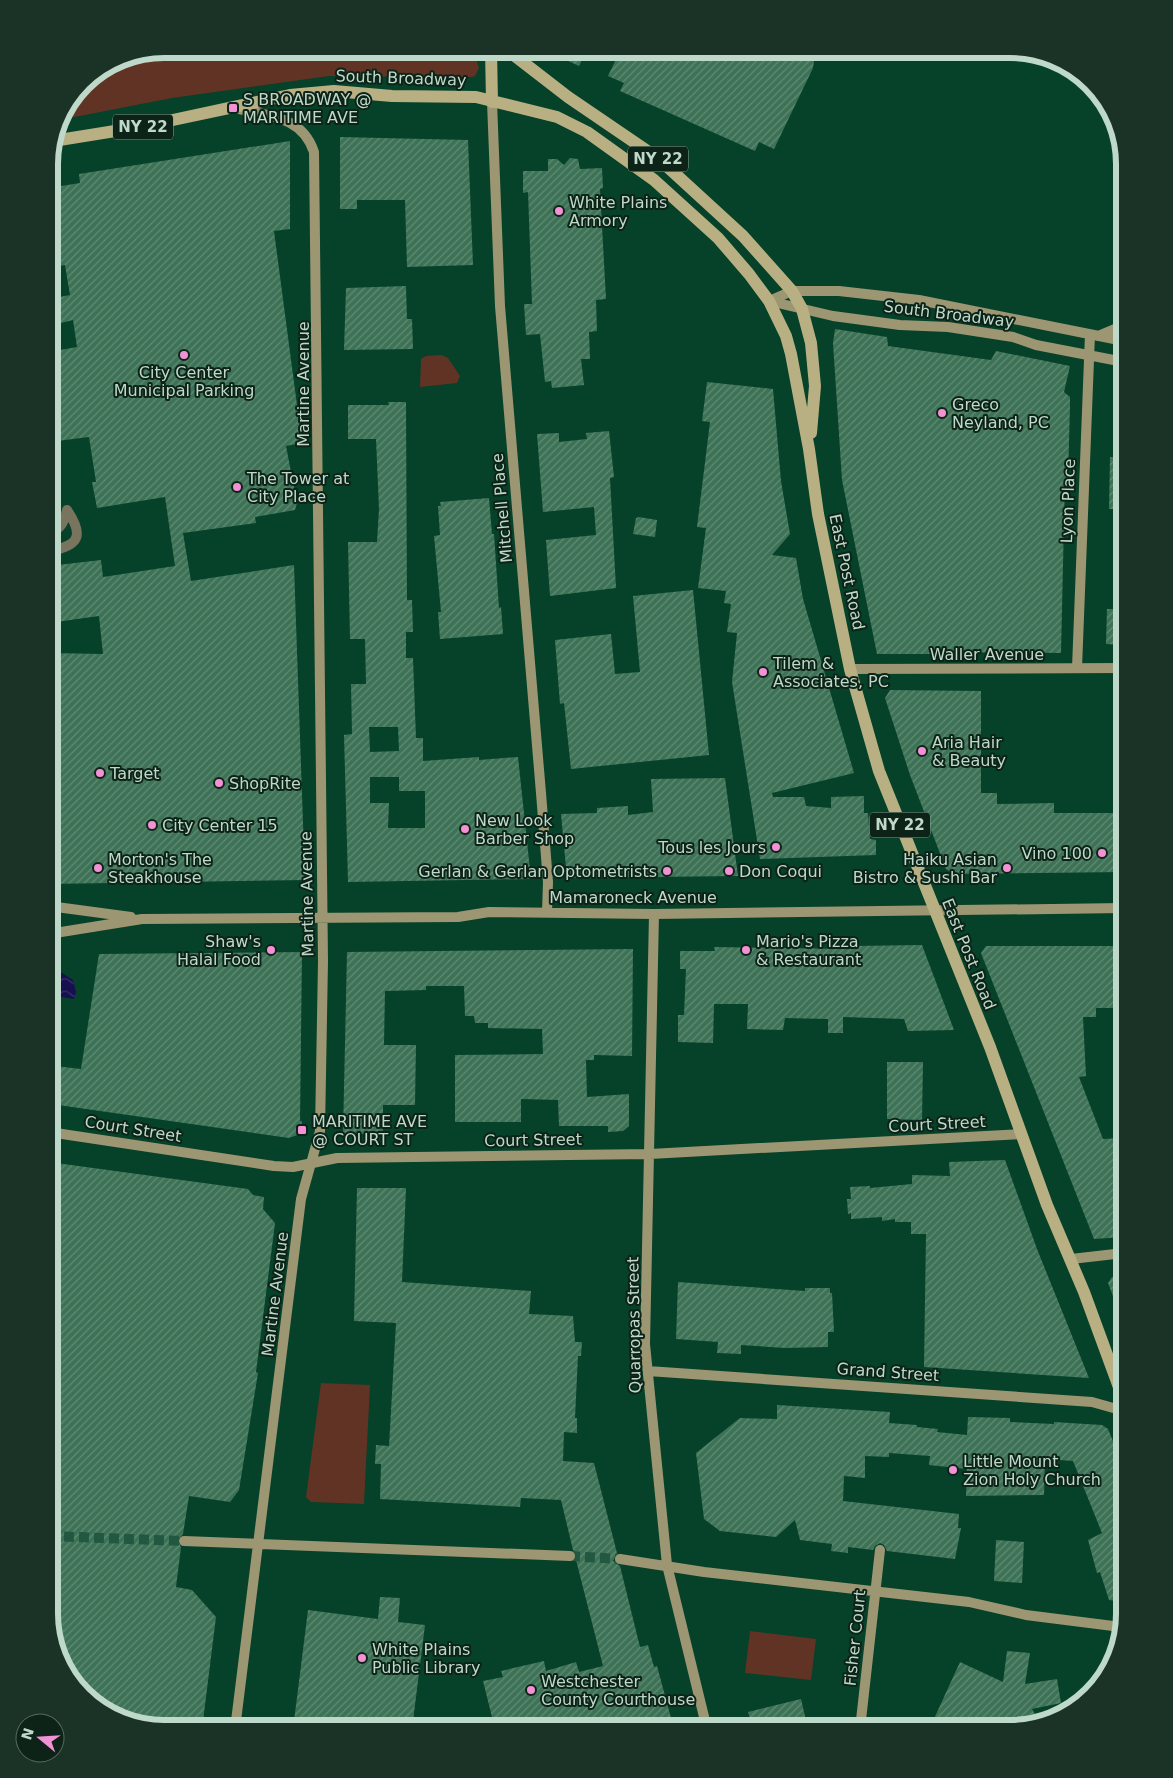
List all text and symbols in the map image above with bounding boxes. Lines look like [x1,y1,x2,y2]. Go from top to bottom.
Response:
street label: South Broadway [335,66,467,90]
place label: S BROADWAY @ MARITIME AVE [243,90,371,127]
marker: S BROADWAY @ MARITIME AVE [227,102,239,114]
road number: NY 22 [113,114,173,140]
road number: NY 22 [628,146,688,172]
place label: White Plains Armory [569,193,667,230]
marker: White Plains Armory [553,205,565,217]
street label: South Broadway [883,297,1015,331]
street label: Martine Avenue [294,321,313,447]
marker: City Center Municipal Parking [178,349,190,361]
place label: City Center Municipal Parking [114,363,254,400]
place label: Greco Neyland, PC [952,395,1049,432]
marker: Greco Neyland, PC [936,407,948,419]
street label: Mitchell Place [488,452,516,564]
street label: Lyon Place [1057,458,1079,544]
place label: The Tower at City Place [246,469,349,506]
marker: The Tower at City Place [231,481,243,493]
street label: East Post Road [825,512,869,632]
street label: Waller Avenue [930,645,1044,664]
place label: Tilem & Associates, PC [772,654,889,691]
marker: Tilem & Associates, PC [757,666,769,678]
place label: Aria Hair & Beauty [932,733,1006,770]
marker: Aria Hair & Beauty [916,745,928,757]
place label: Target [109,764,160,783]
marker: Target [94,767,106,779]
place label: ShopRite [229,774,301,793]
marker: ShopRite [213,777,225,789]
place label: New Look Barber Shop [475,811,574,848]
road number: NY 22 [870,812,930,838]
place label: City Center 15 [162,816,278,835]
marker: City Center 15 [146,819,158,831]
marker: New Look Barber Shop [459,823,471,835]
street label: Martine Avenue [296,831,318,957]
place label: Tous les Jours [657,838,766,857]
marker: Tous les Jours [770,841,782,853]
place label: Vino 100 [1021,844,1092,863]
marker: Vino 100 [1096,847,1108,859]
place label: Morton's The Steakhouse [108,850,212,887]
place label: Haiku Asian Bistro & Sushi Bar [853,850,997,887]
marker: Morton's The Steakhouse [92,862,104,874]
place label: Gerlan & Gerlan Optometrists [418,862,657,881]
place label: Don Coqui [739,862,822,881]
marker: Haiku Asian Bistro & Sushi Bar [1001,862,1013,874]
marker: Gerlan & Gerlan Optometrists [661,865,673,877]
marker: Don Coqui [723,865,735,877]
street label: Mamaroneck Avenue [549,888,717,907]
street label: East Post Road [938,896,1000,1012]
place label: Shaw's Halal Food [177,932,261,969]
place label: Mario's Pizza & Restaurant [756,932,861,969]
marker: Shaw's Halal Food [265,944,277,956]
marker: Mario's Pizza & Restaurant [740,944,752,956]
street label: Court Street [83,1112,183,1146]
place label: MARITIME AVE @ COURT ST [312,1112,427,1149]
street label: Court Street [888,1112,986,1136]
marker: MARITIME AVE @ COURT ST [296,1124,308,1136]
street label: Court Street [484,1130,582,1150]
street label: Martine Avenue [258,1231,292,1357]
street label: Quarropas Street [623,1256,645,1394]
street label: Grand Street [836,1359,940,1385]
place label: Little Mount Zion Holy Church [963,1452,1101,1489]
marker: Little Mount Zion Holy Church [947,1464,959,1476]
street label: Fisher Court [841,1589,869,1687]
place label: White Plains Public Library [372,1640,480,1677]
marker: White Plains Public Library [356,1652,368,1664]
place label: Westchester County Courthouse [541,1672,695,1709]
marker: Westchester County Courthouse [525,1684,537,1696]
north arrow [15,1713,65,1763]
text: N [18,1726,37,1742]

